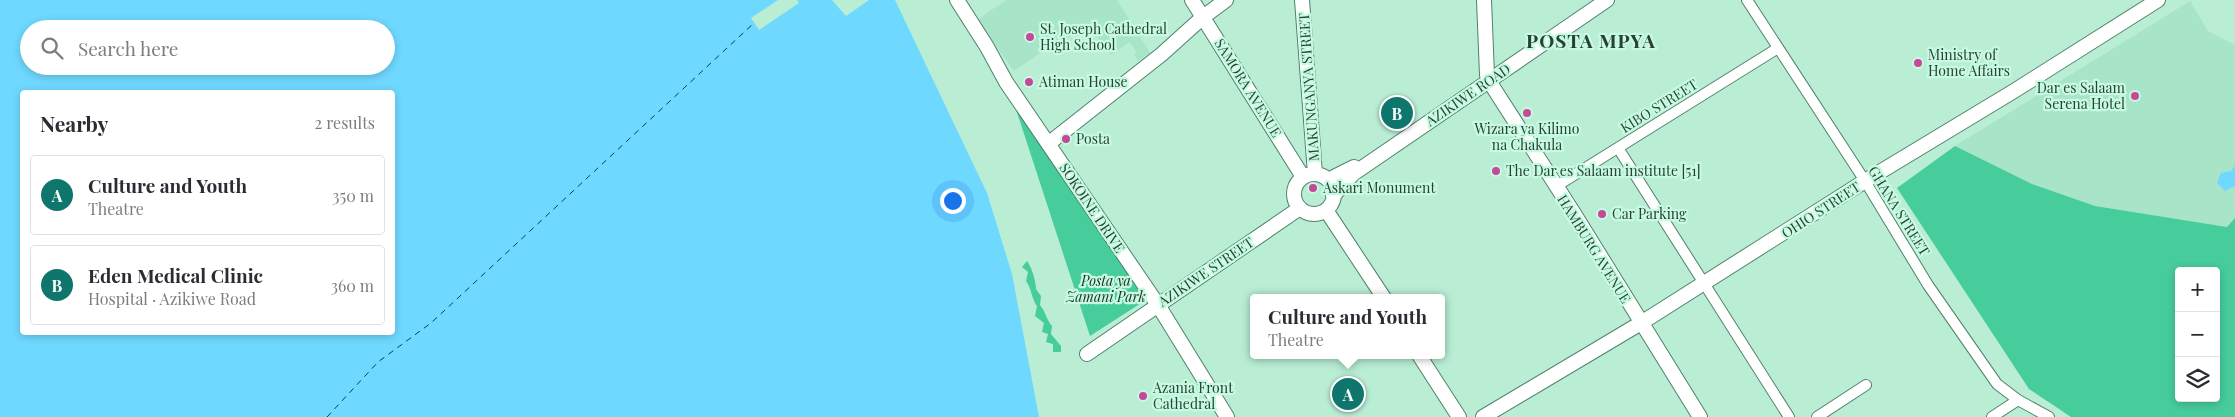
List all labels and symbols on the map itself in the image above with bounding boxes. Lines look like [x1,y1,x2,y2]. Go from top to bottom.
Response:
street label: MAKUNGANYA STREET [1294,12,1323,162]
place label: St. Joseph Cathedral High School [1040,19,1167,54]
district label: POSTA MPYA [1526,27,1656,53]
marker: St. Joseph Cathedral High School [1024,31,1036,43]
street label: SAMORA AVENUE [1211,35,1286,141]
place label: Ministry of Home Affairs [1928,45,2010,80]
marker: Ministry of Home Affairs [1912,57,1924,69]
street label: AZIKIWE ROAD [1421,59,1514,131]
place label: Atiman House [1038,72,1128,91]
street label: KIBO STREET [1617,74,1701,137]
marker: Atiman House [1023,76,1035,88]
place label: Dar es Salaam Serena Hotel [2037,78,2126,113]
marker: Dar es Salaam Serena Hotel [2129,90,2141,102]
pin: B [1381,94,1413,132]
marker: Wizara ya Kilimo na Chakula [1521,107,1533,119]
place label: Wizara ya Kilimo na Chakula [1474,119,1580,154]
place label: Posta [1076,129,1110,148]
marker: Posta [1060,133,1072,145]
street label: SOKOINE DRIVE [1055,159,1129,256]
place label: The Dar es Salaam institute [51] [1506,161,1701,180]
street label: GHANA STREET [1864,162,1935,259]
marker: The Dar es Salaam institute [51] [1490,165,1502,177]
street label: OHIO STREET [1778,177,1864,242]
place label: Askari Monument [1322,178,1436,197]
marker: Askari Monument [1307,182,1319,194]
your location [940,188,966,214]
street label: HAMBURG AVENUE [1553,191,1636,307]
place label: Car Parking [1612,204,1687,223]
marker: Car Parking [1596,208,1608,220]
street label: AZIKIWE STREET [1153,232,1258,311]
park label: Posta ya Zamani Park [1065,271,1146,306]
pin: A [1332,375,1364,413]
place label: Azania Front Cathedral [1152,378,1234,413]
marker: Azania Front Cathedral [1137,390,1149,402]

